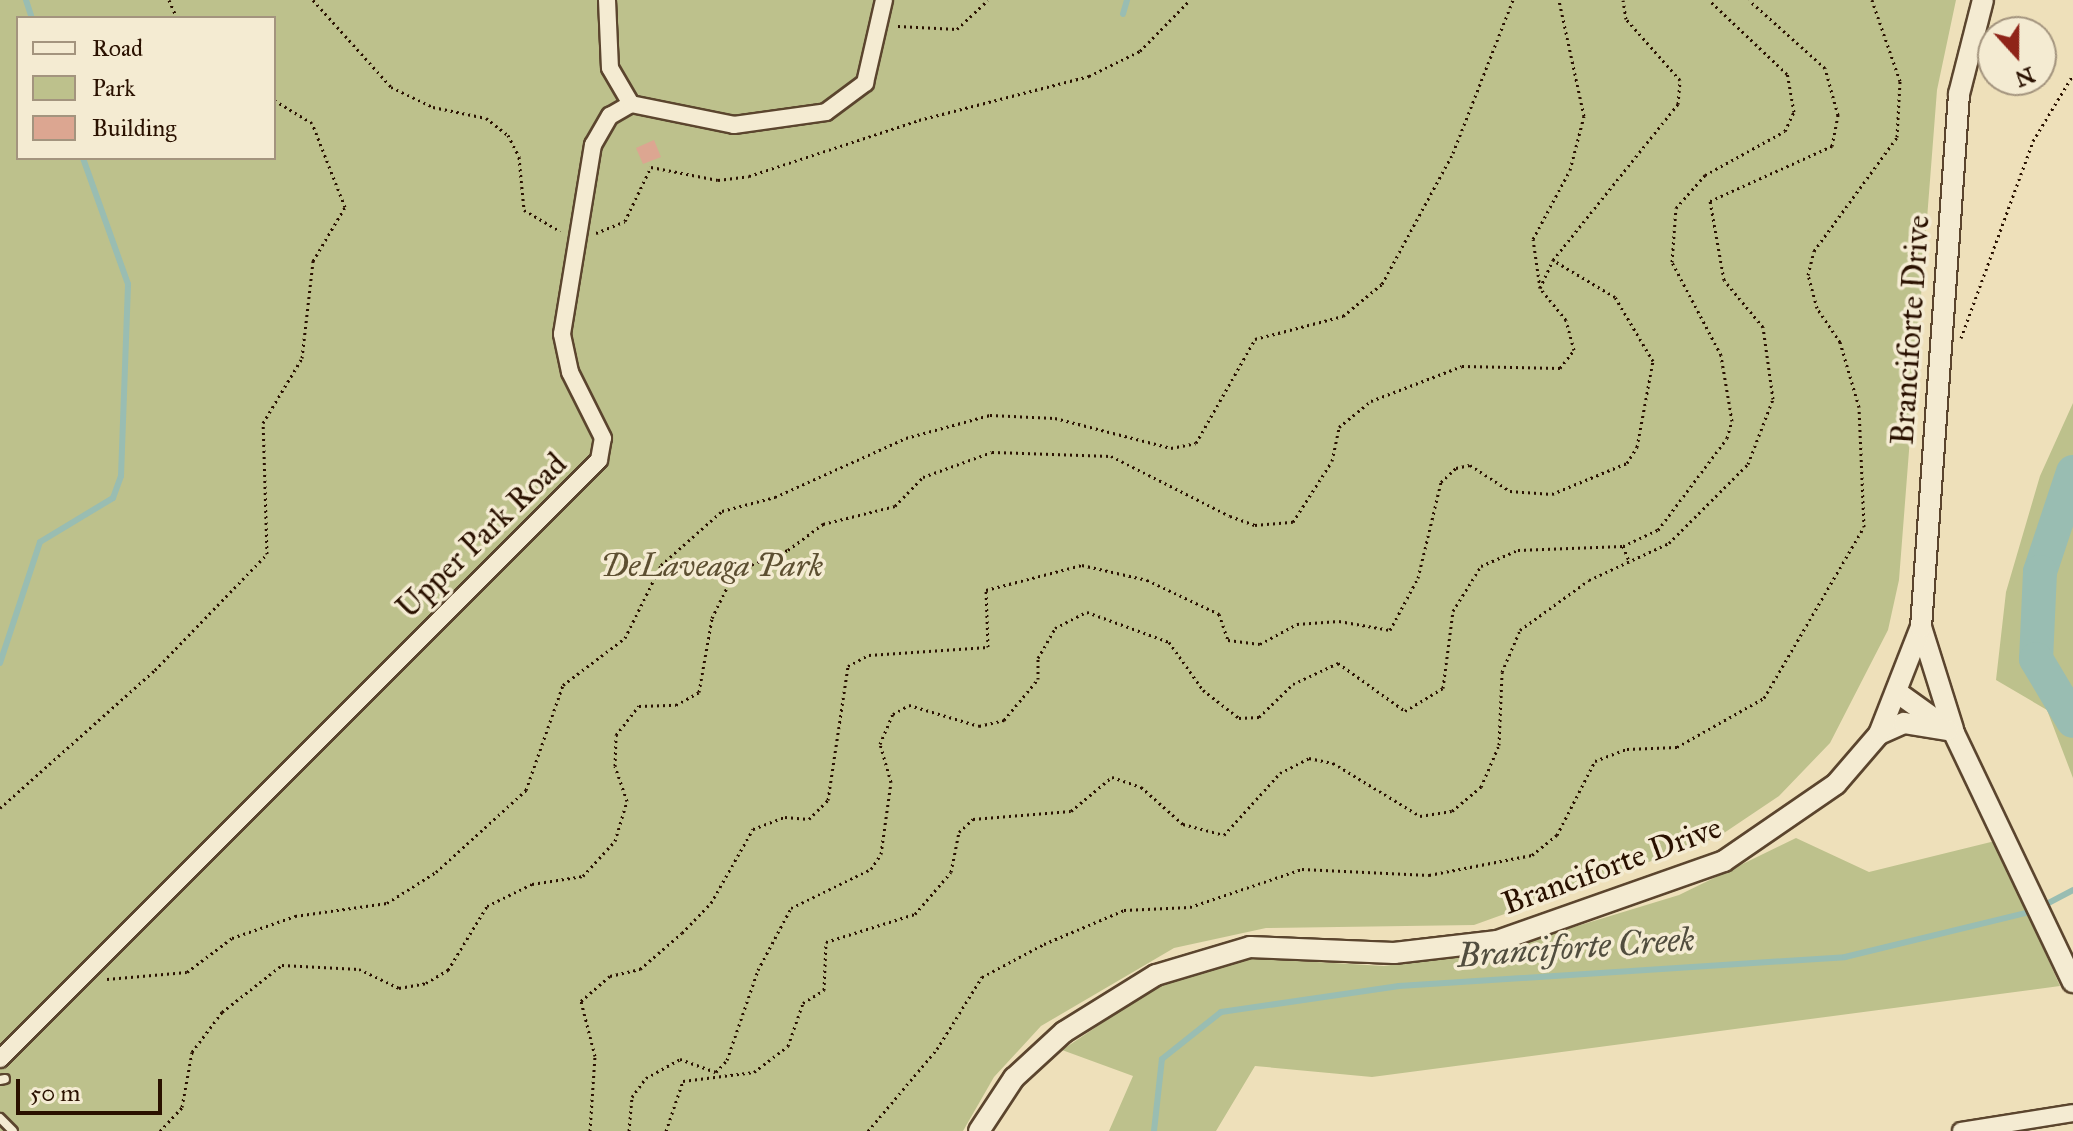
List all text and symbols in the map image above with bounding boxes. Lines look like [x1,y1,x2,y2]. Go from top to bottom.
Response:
legend [16,16,276,160]
north arrow [1977,16,2057,96]
text: Road [92,33,143,63]
text: N [2012,61,2039,93]
text: Park [92,73,135,103]
text: Building [92,113,177,143]
street label: Branciforte Drive [1884,214,1938,446]
street label: Upper Park Road [389,445,575,627]
park label: DeLaveaga Park [601,547,823,585]
street label: Branciforte Drive [1497,809,1727,923]
water label: Branciforte Creek [1456,918,1696,976]
scale bar [20,1063,166,1113]
text: 50 m [30,1078,80,1108]

